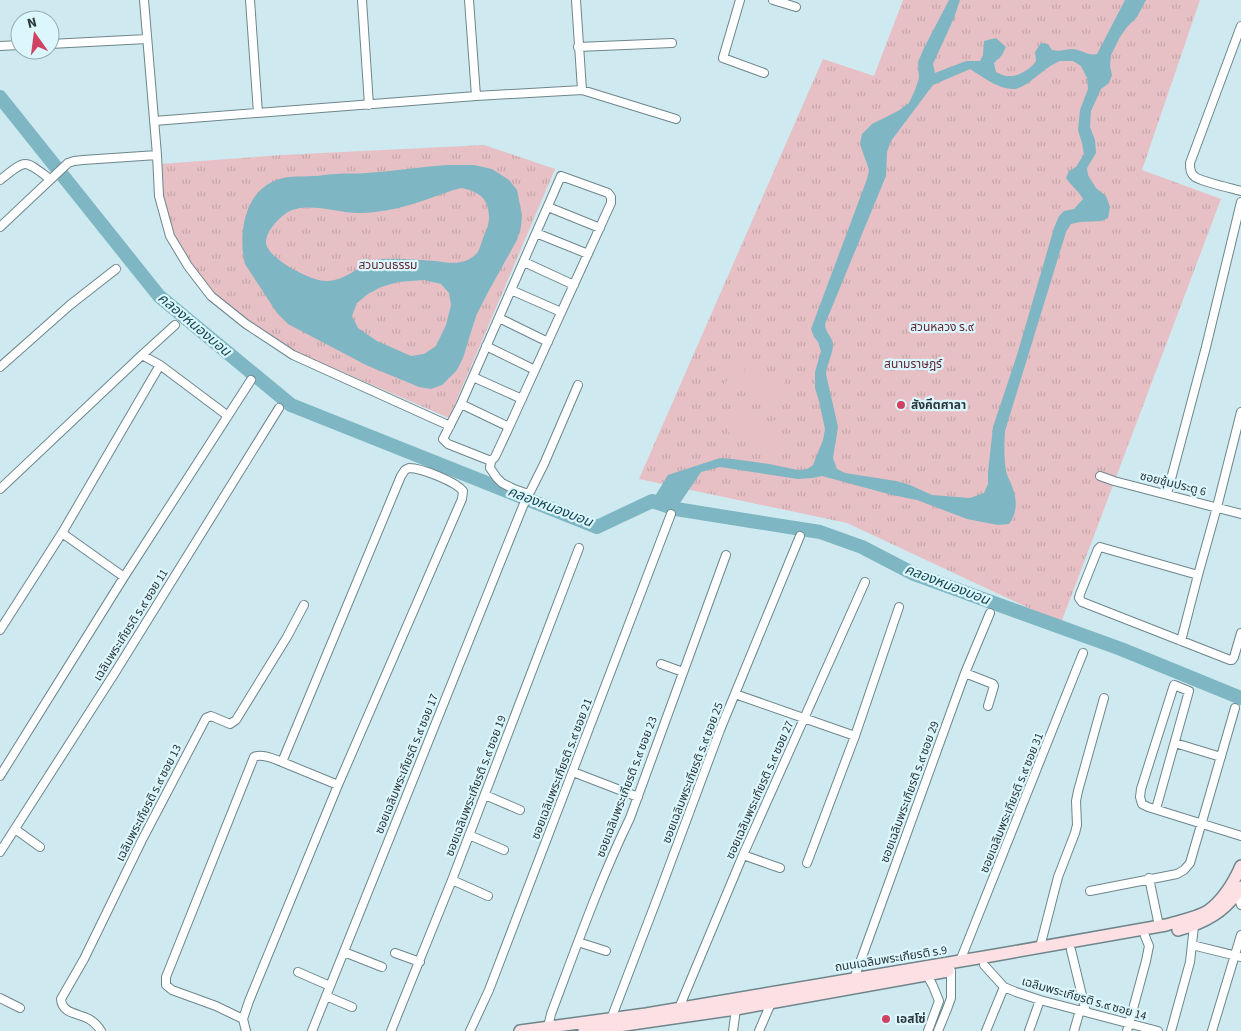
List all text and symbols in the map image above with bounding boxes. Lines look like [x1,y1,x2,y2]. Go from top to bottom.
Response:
north arrow [10,10,60,60]
text: N [25,13,39,34]
park label: สวนวนธรรม [359,257,418,274]
water label: คลองหนองบอน [153,289,236,362]
park label: สวนหลวง ร.๙ [910,319,974,336]
park label: สนามราษฎร์ [884,356,943,373]
place label: สังคีตศาลา [911,397,966,414]
marker: สังคีตศาลา [895,399,907,411]
street label: ซอยซุ้มประตู 6 [1138,468,1208,500]
water label: คลองหนองบอน [505,482,597,533]
water label: คลองหนองบอน [902,560,994,611]
street label: เฉลิมพระเกียรติ ร.๙ ซอย 11 [90,566,172,684]
street label: ซอยเฉลิมพระเกียรติ ร.๙ ซอย 17 [371,691,443,837]
street label: ซอยเฉลิมพระเกียรติ ร.๙ ซอย 21 [527,696,597,842]
street label: ซอยเฉลิมพระเกียรติ ร.๙ ซอย 25 [658,700,728,846]
street label: ซอยเฉลิมพระเกียรติ ร.๙ ซอย 19 [441,713,511,859]
street label: ซอยเฉลิมพระเกียรติ ร.๙ ซอย 23 [592,714,662,860]
street label: ซอยเฉลิมพระเกียรติ ร.๙ ซอย 27 [722,718,798,862]
street label: ซอยเฉลิมพระเกียรติ ร.๙ ซอย 29 [876,719,944,865]
street label: ซอยเฉลิมพระเกียรติ ร.๙ ซอย 31 [976,730,1048,876]
street label: เฉลิมพระเกียรติ ร.๙ ซอย 13 [112,742,186,864]
street label: ถนนเฉลิมพระเกียรติ ร.9 [834,942,948,976]
street label: เฉลิมพระเกียรติ ร.๙ ซอย 14 [1020,973,1148,1025]
place label: เอสโซ่ [896,1011,925,1028]
marker: เอสโซ่ [880,1013,892,1025]

